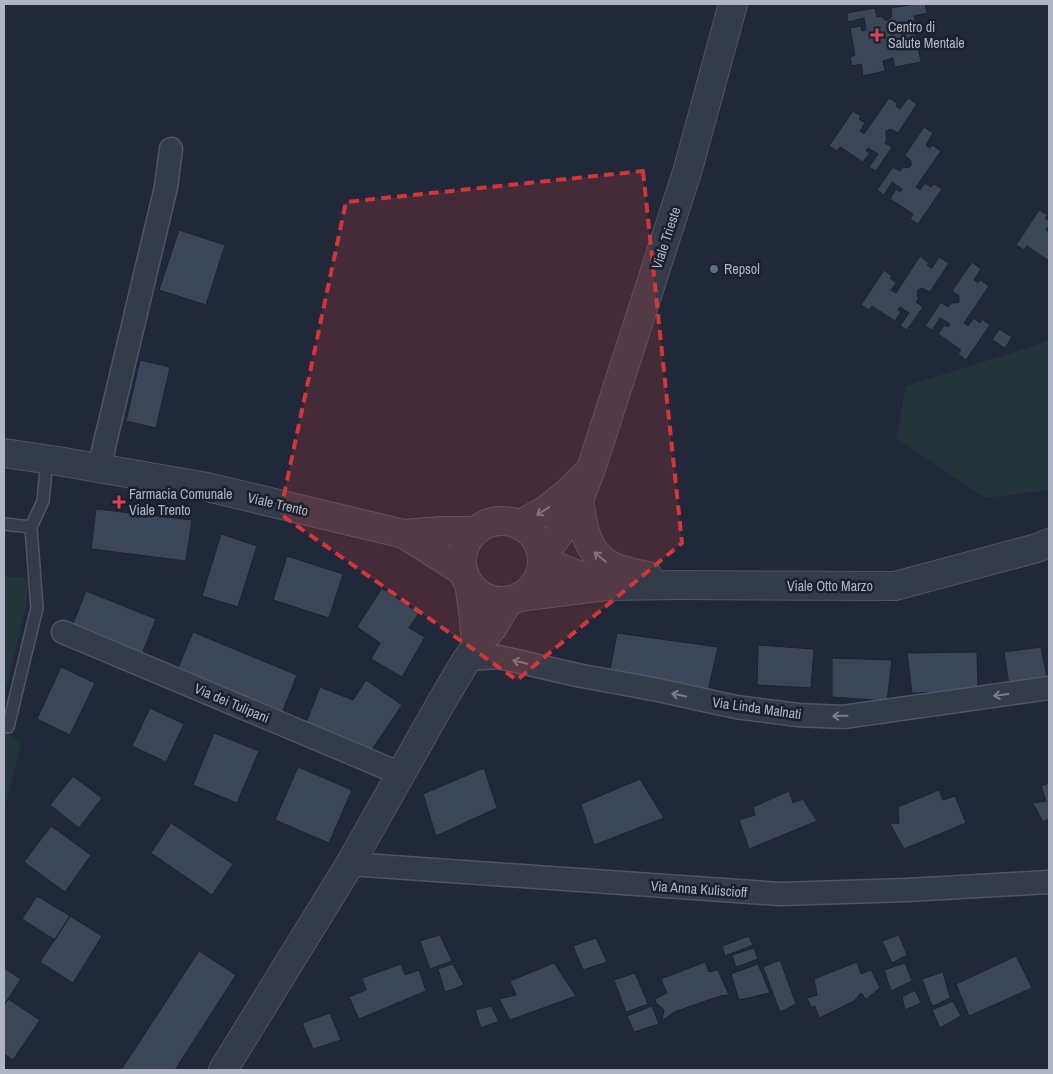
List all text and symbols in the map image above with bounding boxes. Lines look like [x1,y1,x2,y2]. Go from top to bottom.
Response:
place label: Centro di Salute Mentale [888,18,965,52]
marker: Centro di Salute Mentale [870,28,884,42]
street label: Viale Trieste [648,205,684,271]
place label: Repsol [724,260,760,278]
marker: Repsol [708,263,720,275]
place label: Farmacia Comunale Viale Trento [129,485,232,519]
street label: Viale Trento [246,488,310,520]
marker: Farmacia Comunale Viale Trento [113,496,125,508]
one-way arrow [537,506,551,516]
one-way arrow [594,552,607,563]
street label: Viale Otto Marzo [787,577,873,595]
one-way arrow [513,657,529,666]
street label: Via dei Tulipani [192,679,272,727]
one-way arrow [672,690,688,699]
one-way arrow [993,690,1009,700]
street label: Via Linda Malnati [711,693,803,723]
one-way arrow [832,711,848,721]
street label: Via Anna Kuliscioff [650,877,749,901]

